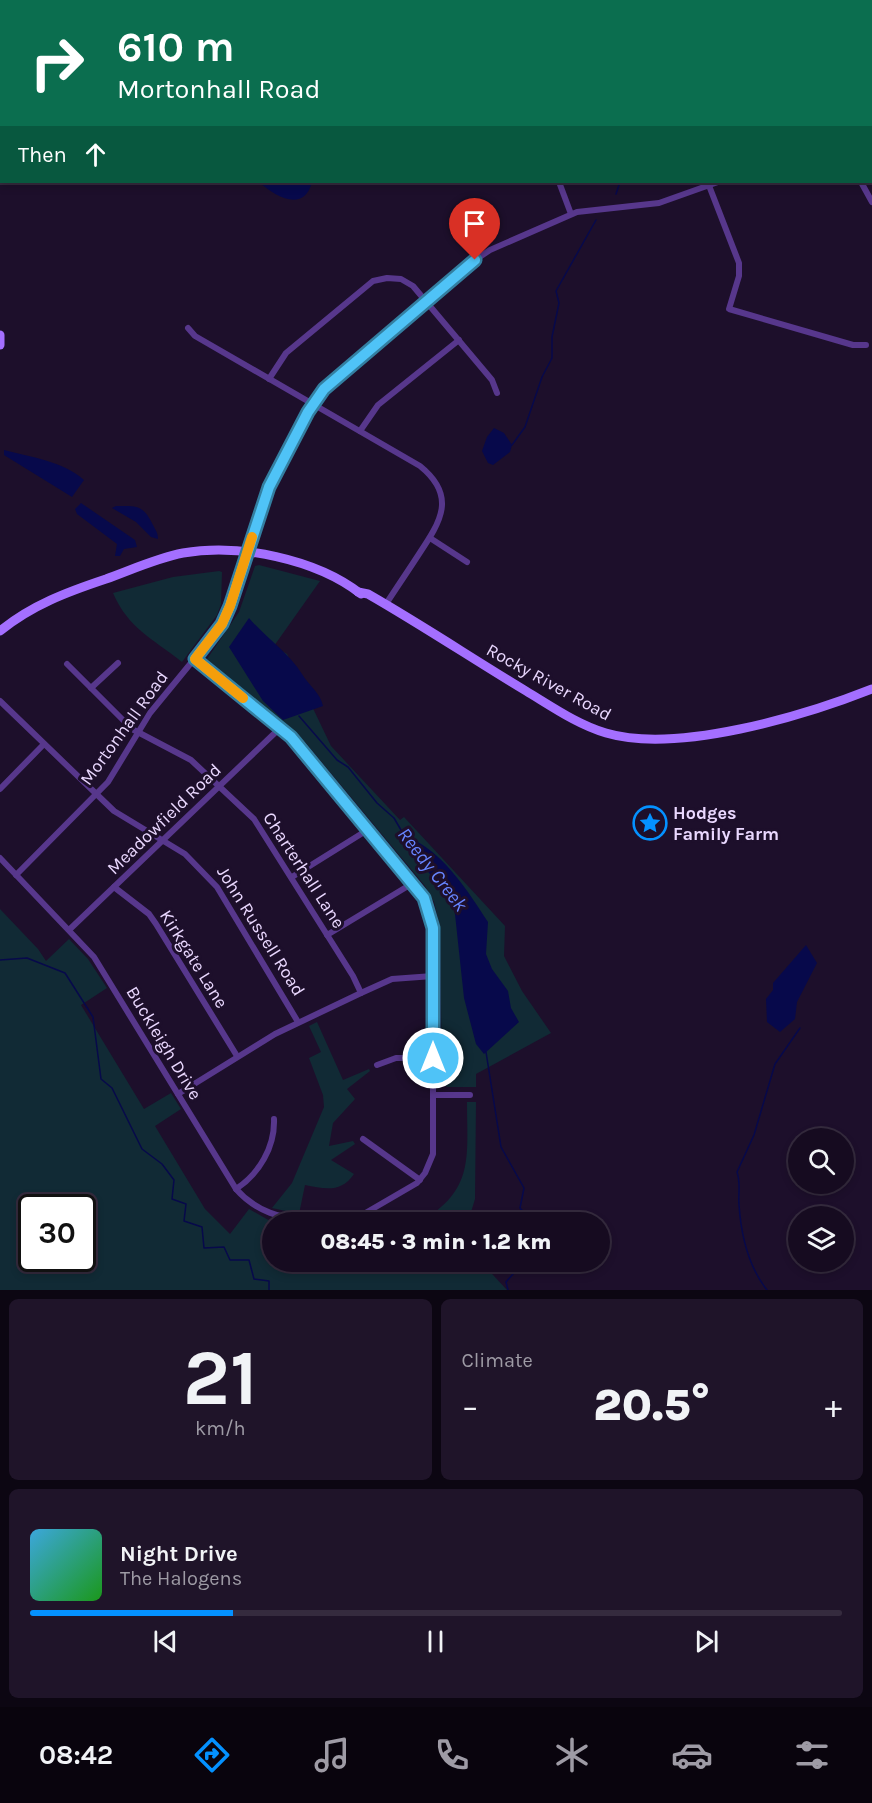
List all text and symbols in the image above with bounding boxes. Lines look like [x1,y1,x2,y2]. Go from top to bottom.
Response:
text: 610 m [117,22,235,72]
icon: right [18,24,96,102]
text: Mortonhall Road [117,73,320,105]
icon: ahead [79,138,112,171]
text: Then [18,142,67,168]
pin [449,198,500,260]
icon: arrive [458,207,491,240]
street label: Rocky River Road [483,639,615,725]
street label: Mortonhall Road [75,667,173,789]
street label: Meadowfield Road [102,759,226,879]
place label: Hodges Family Farm [673,802,779,845]
place icon: Hodges Family Farm [632,805,668,841]
street label: Charterhall Lane [258,808,350,932]
water label: Reedy Creek [393,823,473,916]
street label: John Russell Road [212,862,310,1000]
street label: Kirkgate Lane [155,906,233,1012]
street label: Buckleigh Drive [121,982,207,1104]
position arrow [401,1026,465,1090]
map controls [788,1128,854,1272]
button: search [788,1128,854,1194]
speed limit sign: 30 [18,1194,96,1272]
button: layers [788,1206,854,1272]
text: 08:45 · 3 min · 1.2 km [321,1229,551,1255]
text: 21 [183,1332,258,1424]
text: Climate [462,1349,533,1372]
text: 20.5° [593,1379,710,1431]
text: − [462,1387,479,1425]
text: + [825,1387,842,1425]
text: km/h [195,1417,246,1440]
text: Night Drive [120,1541,238,1567]
text: The Halogens [120,1567,242,1590]
icon: previous [149,1625,182,1658]
icon: pause [419,1625,452,1658]
icon: next [690,1625,723,1658]
icon: directions [191,1734,233,1776]
icon: music [311,1734,353,1776]
icon: phone [431,1734,473,1776]
icon: climate [551,1734,593,1776]
icon: car [671,1734,713,1776]
icon: filters [791,1734,833,1776]
text: 08:42 [39,1739,113,1771]

